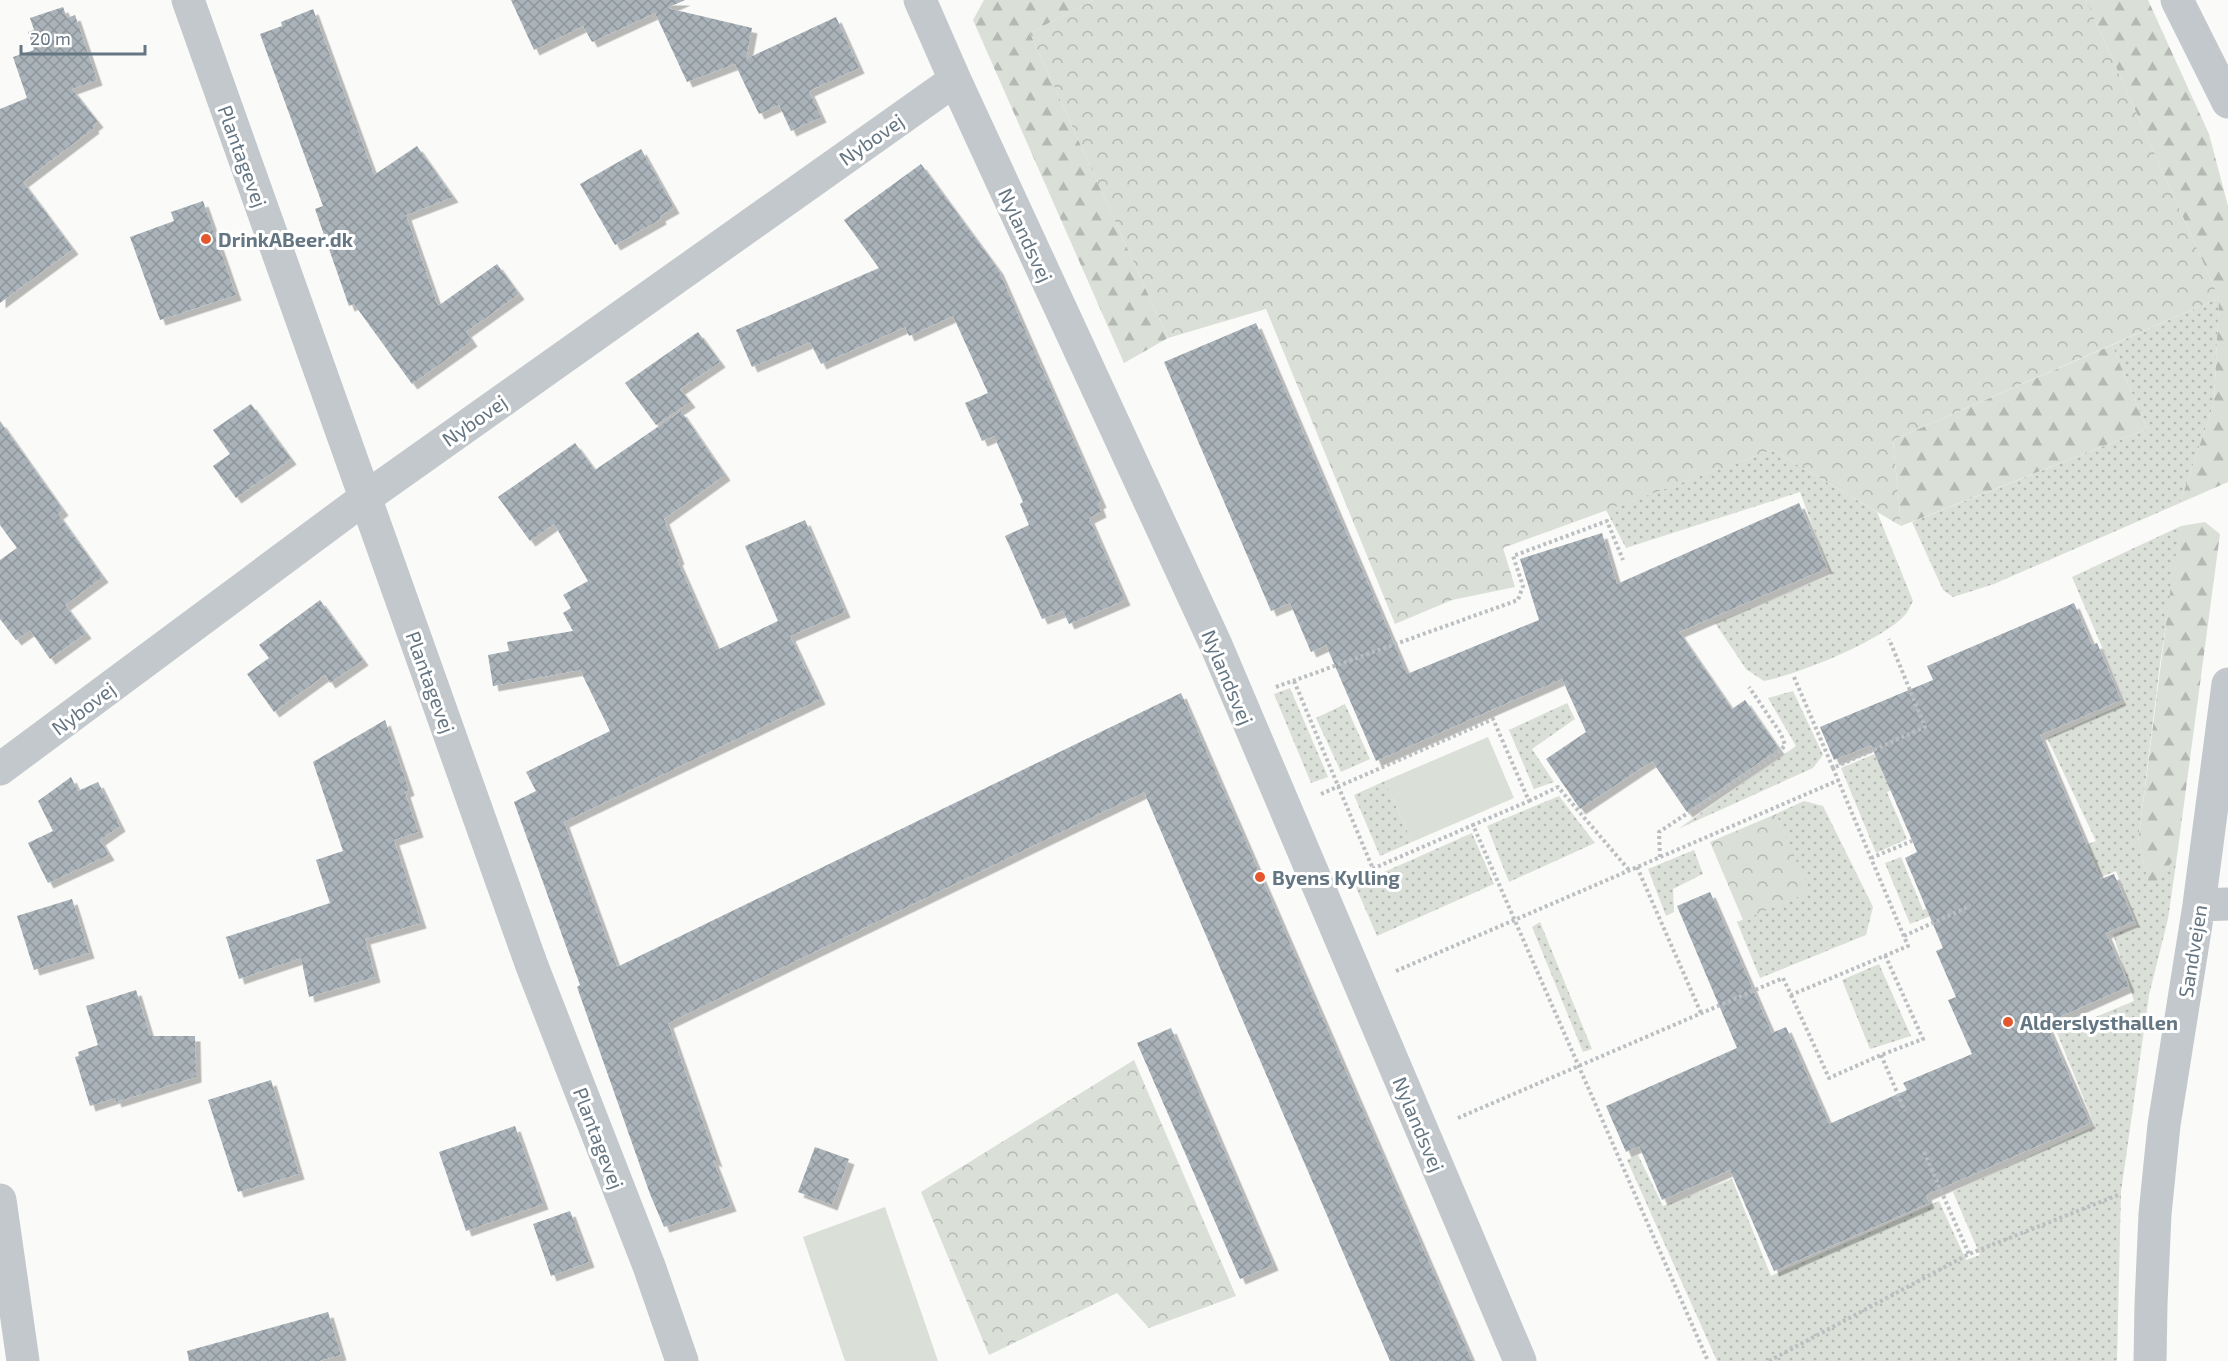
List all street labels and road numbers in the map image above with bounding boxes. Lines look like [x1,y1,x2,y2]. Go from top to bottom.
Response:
street label: Plantagevej [213,102,273,210]
street label: Nybovej [834,108,908,170]
street label: Nylandsvej [994,184,1058,286]
street label: Nybovej [437,389,511,451]
street label: Nylandsvej [1197,626,1259,728]
street label: Plantagevej [401,628,461,736]
street label: Nybovej [46,676,120,740]
street label: Sandvejen [2173,903,2211,999]
street label: Nylandsvej [1388,1073,1450,1175]
street label: Plantagevej [569,1084,629,1192]

